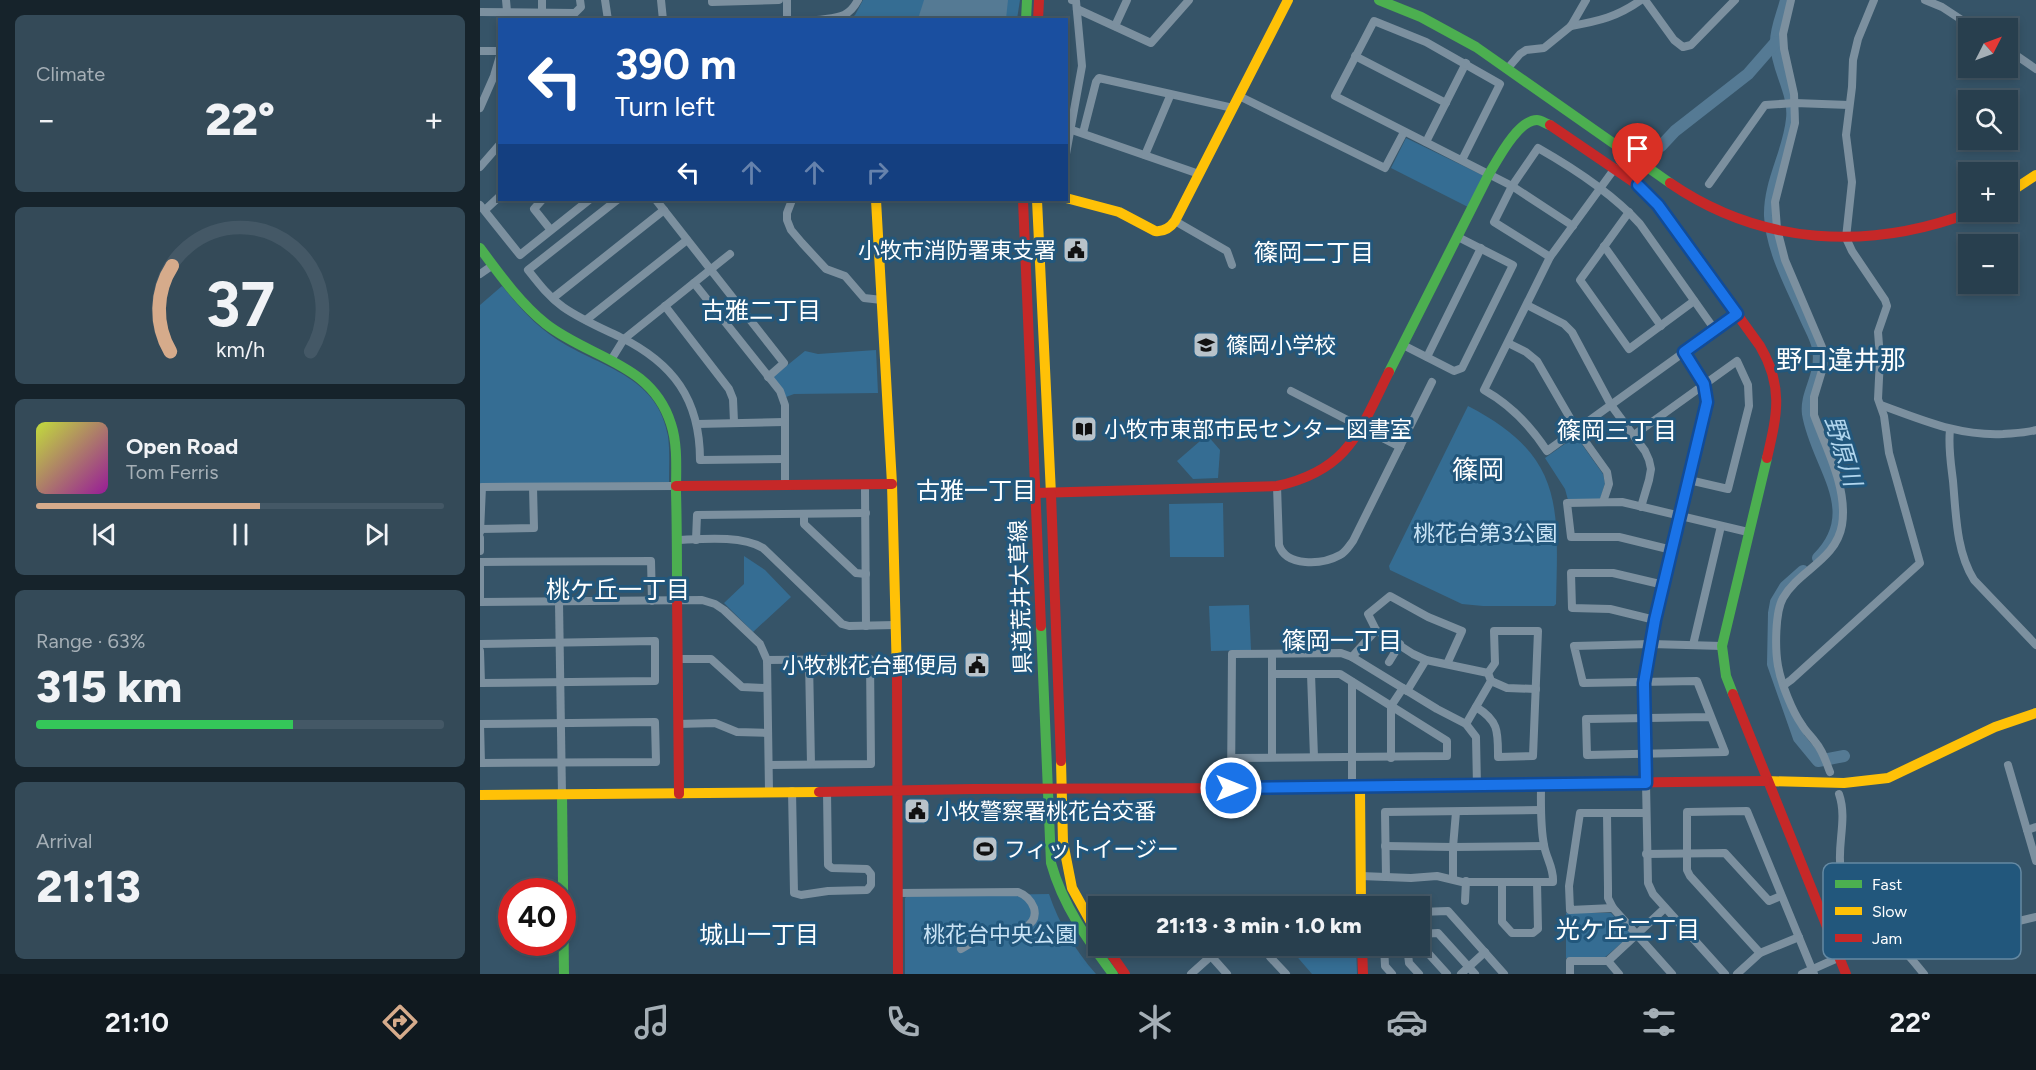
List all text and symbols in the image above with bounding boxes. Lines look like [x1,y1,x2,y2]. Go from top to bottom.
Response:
north arrow [1958,18,2018,78]
map controls [1958,18,2018,294]
text: 390 m [615,39,737,90]
icon: left [516,42,594,120]
text: Climate [36,62,105,86]
text: Turn left [615,90,715,123]
button: search [1958,90,2018,150]
text: 22° [205,92,275,146]
text: − [36,100,57,139]
text: + [423,100,444,139]
pin [1612,123,1663,185]
icon: arrive [1621,132,1654,165]
icon: left [672,156,705,189]
icon: ahead [735,156,768,189]
icon: ahead [798,156,831,189]
icon: right [861,156,894,189]
button: + [1958,162,2018,222]
button: − [1958,234,2018,294]
public building icon: 小牧市消防署東支署 [1061,235,1091,265]
place label: 小牧市消防署東支署 [858,237,1056,264]
district label: 篠岡二丁目 [1254,238,1374,267]
text: 37 [205,267,275,342]
district label: 古雅二丁目 [701,296,821,325]
school or university icon: 篠岡小学校 [1191,330,1221,360]
place label: 篠岡小学校 [1226,332,1336,359]
text: km/h [216,338,264,363]
district label: 野口違井那 [1776,344,1906,376]
water label: 野原川 [1819,412,1869,492]
library icon: 小牧市東部市民センター図書室 [1069,414,1099,444]
place label: 小牧市東部市民センター図書室 [1104,416,1412,443]
district label: 篠岡三丁目 [1557,416,1677,445]
text: Open Road [126,433,238,460]
district label: 篠岡 [1452,454,1504,486]
text: Tom Ferris [126,460,219,484]
district label: 古雅一丁目 [916,476,1036,505]
icon: previous [88,518,121,551]
icon: pause [224,518,257,551]
icon: next [360,518,393,551]
street label: 県道荒井大草線 [1004,520,1037,674]
park label: 桃花台第3公園 [1413,520,1557,547]
district label: 桃ケ丘一丁目 [546,575,690,604]
district label: 篠岡一丁目 [1282,626,1402,655]
text: Range · 63% [36,629,145,653]
public building icon: 小牧桃花台郵便局 [962,650,992,680]
place label: 小牧桃花台郵便局 [782,652,958,679]
text: 315 km [36,659,182,713]
position arrow [1199,756,1263,820]
public building icon: 小牧警察署桃花台交番 [902,796,932,826]
place label: 小牧警察署桃花台交番 [936,798,1156,825]
text: Arrival [36,829,92,853]
sports icon: フィットイージー [970,834,1000,864]
place label: フィットイージー [1004,836,1179,863]
text: 21:13 [36,859,141,913]
legend [1823,863,2021,959]
text: Fast [1872,875,1902,894]
speed limit sign: 40 [498,878,576,956]
text: Slow [1872,902,1907,921]
text: 21:13 · 3 min · 1.0 km [1156,912,1362,939]
district label: 光ケ丘二丁目 [1556,915,1700,944]
district label: 城山一丁目 [699,920,819,949]
park label: 桃花台中央公園 [923,921,1077,948]
text: Jam [1872,929,1902,948]
icon: directions [379,1001,421,1043]
icon: music [631,1001,673,1043]
icon: phone [882,1001,924,1043]
icon: climate [1134,1001,1176,1043]
icon: car [1386,1001,1428,1043]
icon: filters [1638,1001,1680,1043]
text: 21:10 [105,1006,169,1039]
text: 22° [1890,1006,1931,1039]

